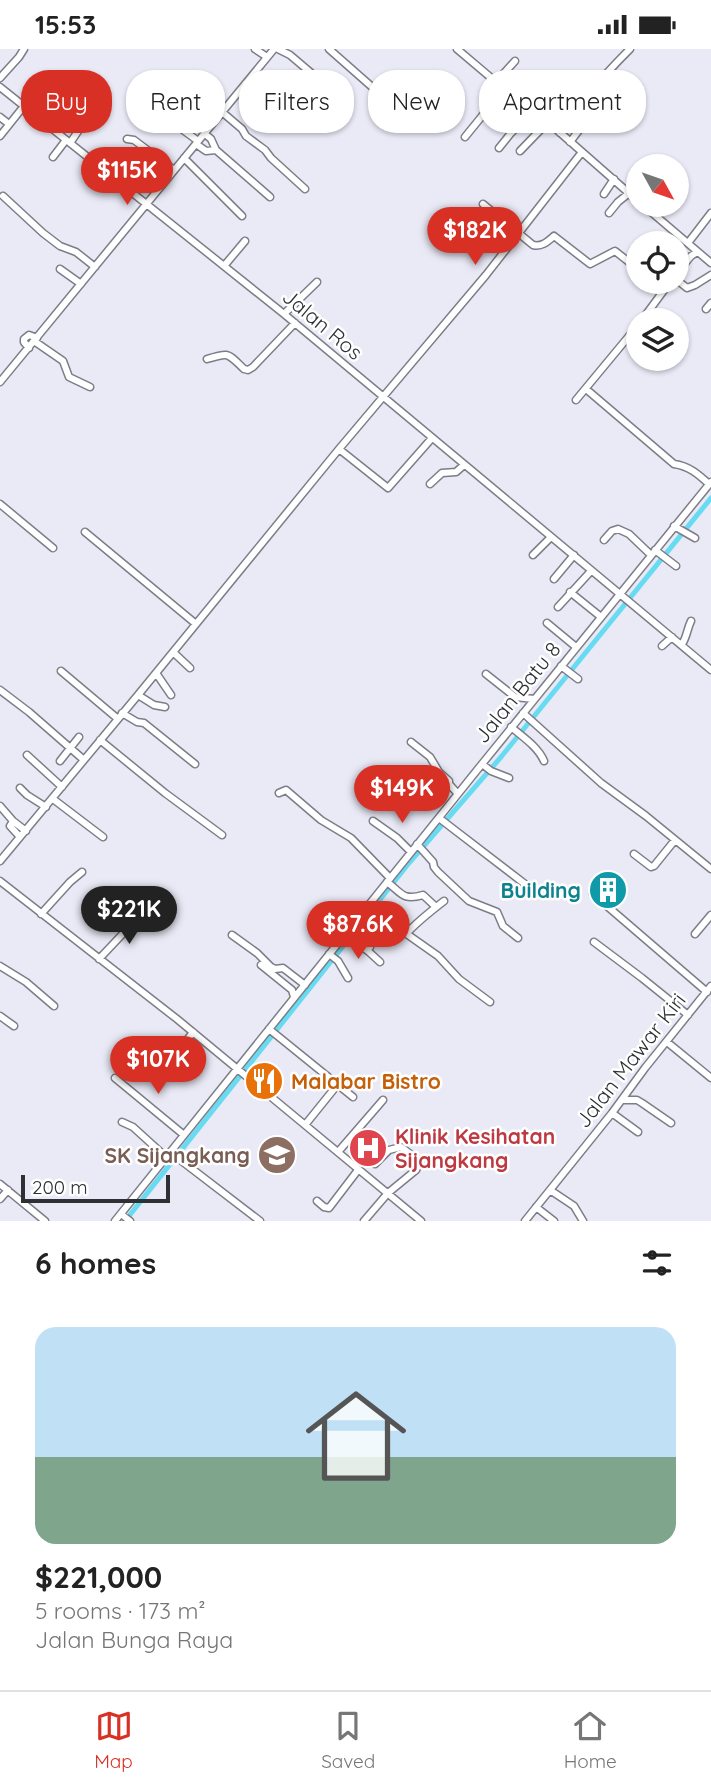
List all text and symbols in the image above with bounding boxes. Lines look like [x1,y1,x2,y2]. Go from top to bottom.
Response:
text: 15:53 [35,8,96,41]
chip: Buy [21,70,112,133]
chip: Rent [126,70,225,133]
chip: Filters [239,70,354,133]
chip: New [368,70,465,133]
chip: Apartment [479,70,646,133]
pin: $115K [78,148,176,207]
north arrow [626,154,690,217]
map controls [626,154,689,371]
text: $115K [97,155,157,184]
pin: $182K [426,207,524,267]
text: $182K [443,215,507,244]
button: locate [626,231,689,294]
street label: Jalan Ros [278,283,368,365]
button: layers [626,308,689,371]
street label: Jalan Batu 8 [468,636,566,748]
pin: $149K [353,765,451,825]
text: $149K [370,773,434,802]
building icon: Building [587,869,629,911]
place label: Building [500,877,581,903]
pin: $221K [80,887,178,946]
text: $221K [97,894,161,923]
pin: $87.6K [301,901,415,961]
text: $87.6K [323,909,393,938]
street label: Jalan Mawar Kiri [569,987,691,1133]
pin: $107K [109,1037,207,1096]
text: $107K [126,1044,190,1073]
restaurant icon: Malabar Bistro [243,1060,285,1102]
place label: Malabar Bistro [291,1068,441,1094]
place label: Klinik Kesihatan Sijangkang [395,1123,555,1173]
hospital icon: Klinik Kesihatan Sijangkang [347,1127,389,1169]
school or university icon: SK Sijangkang [256,1134,298,1176]
place label: SK Sijangkang [104,1142,250,1168]
scale bar [21,1172,170,1204]
text: 200 m [32,1175,88,1199]
text: 6 homes [35,1244,156,1282]
icon: filters [638,1244,676,1282]
icon: home [293,1373,419,1499]
text: $221,000 [35,1558,162,1596]
text: 5 rooms · 173 m² [35,1596,206,1625]
text: Jalan Bunga Raya [35,1625,233,1654]
tab: Map [94,1707,133,1773]
tab: Saved [321,1707,375,1773]
tab: Home [564,1707,617,1773]

